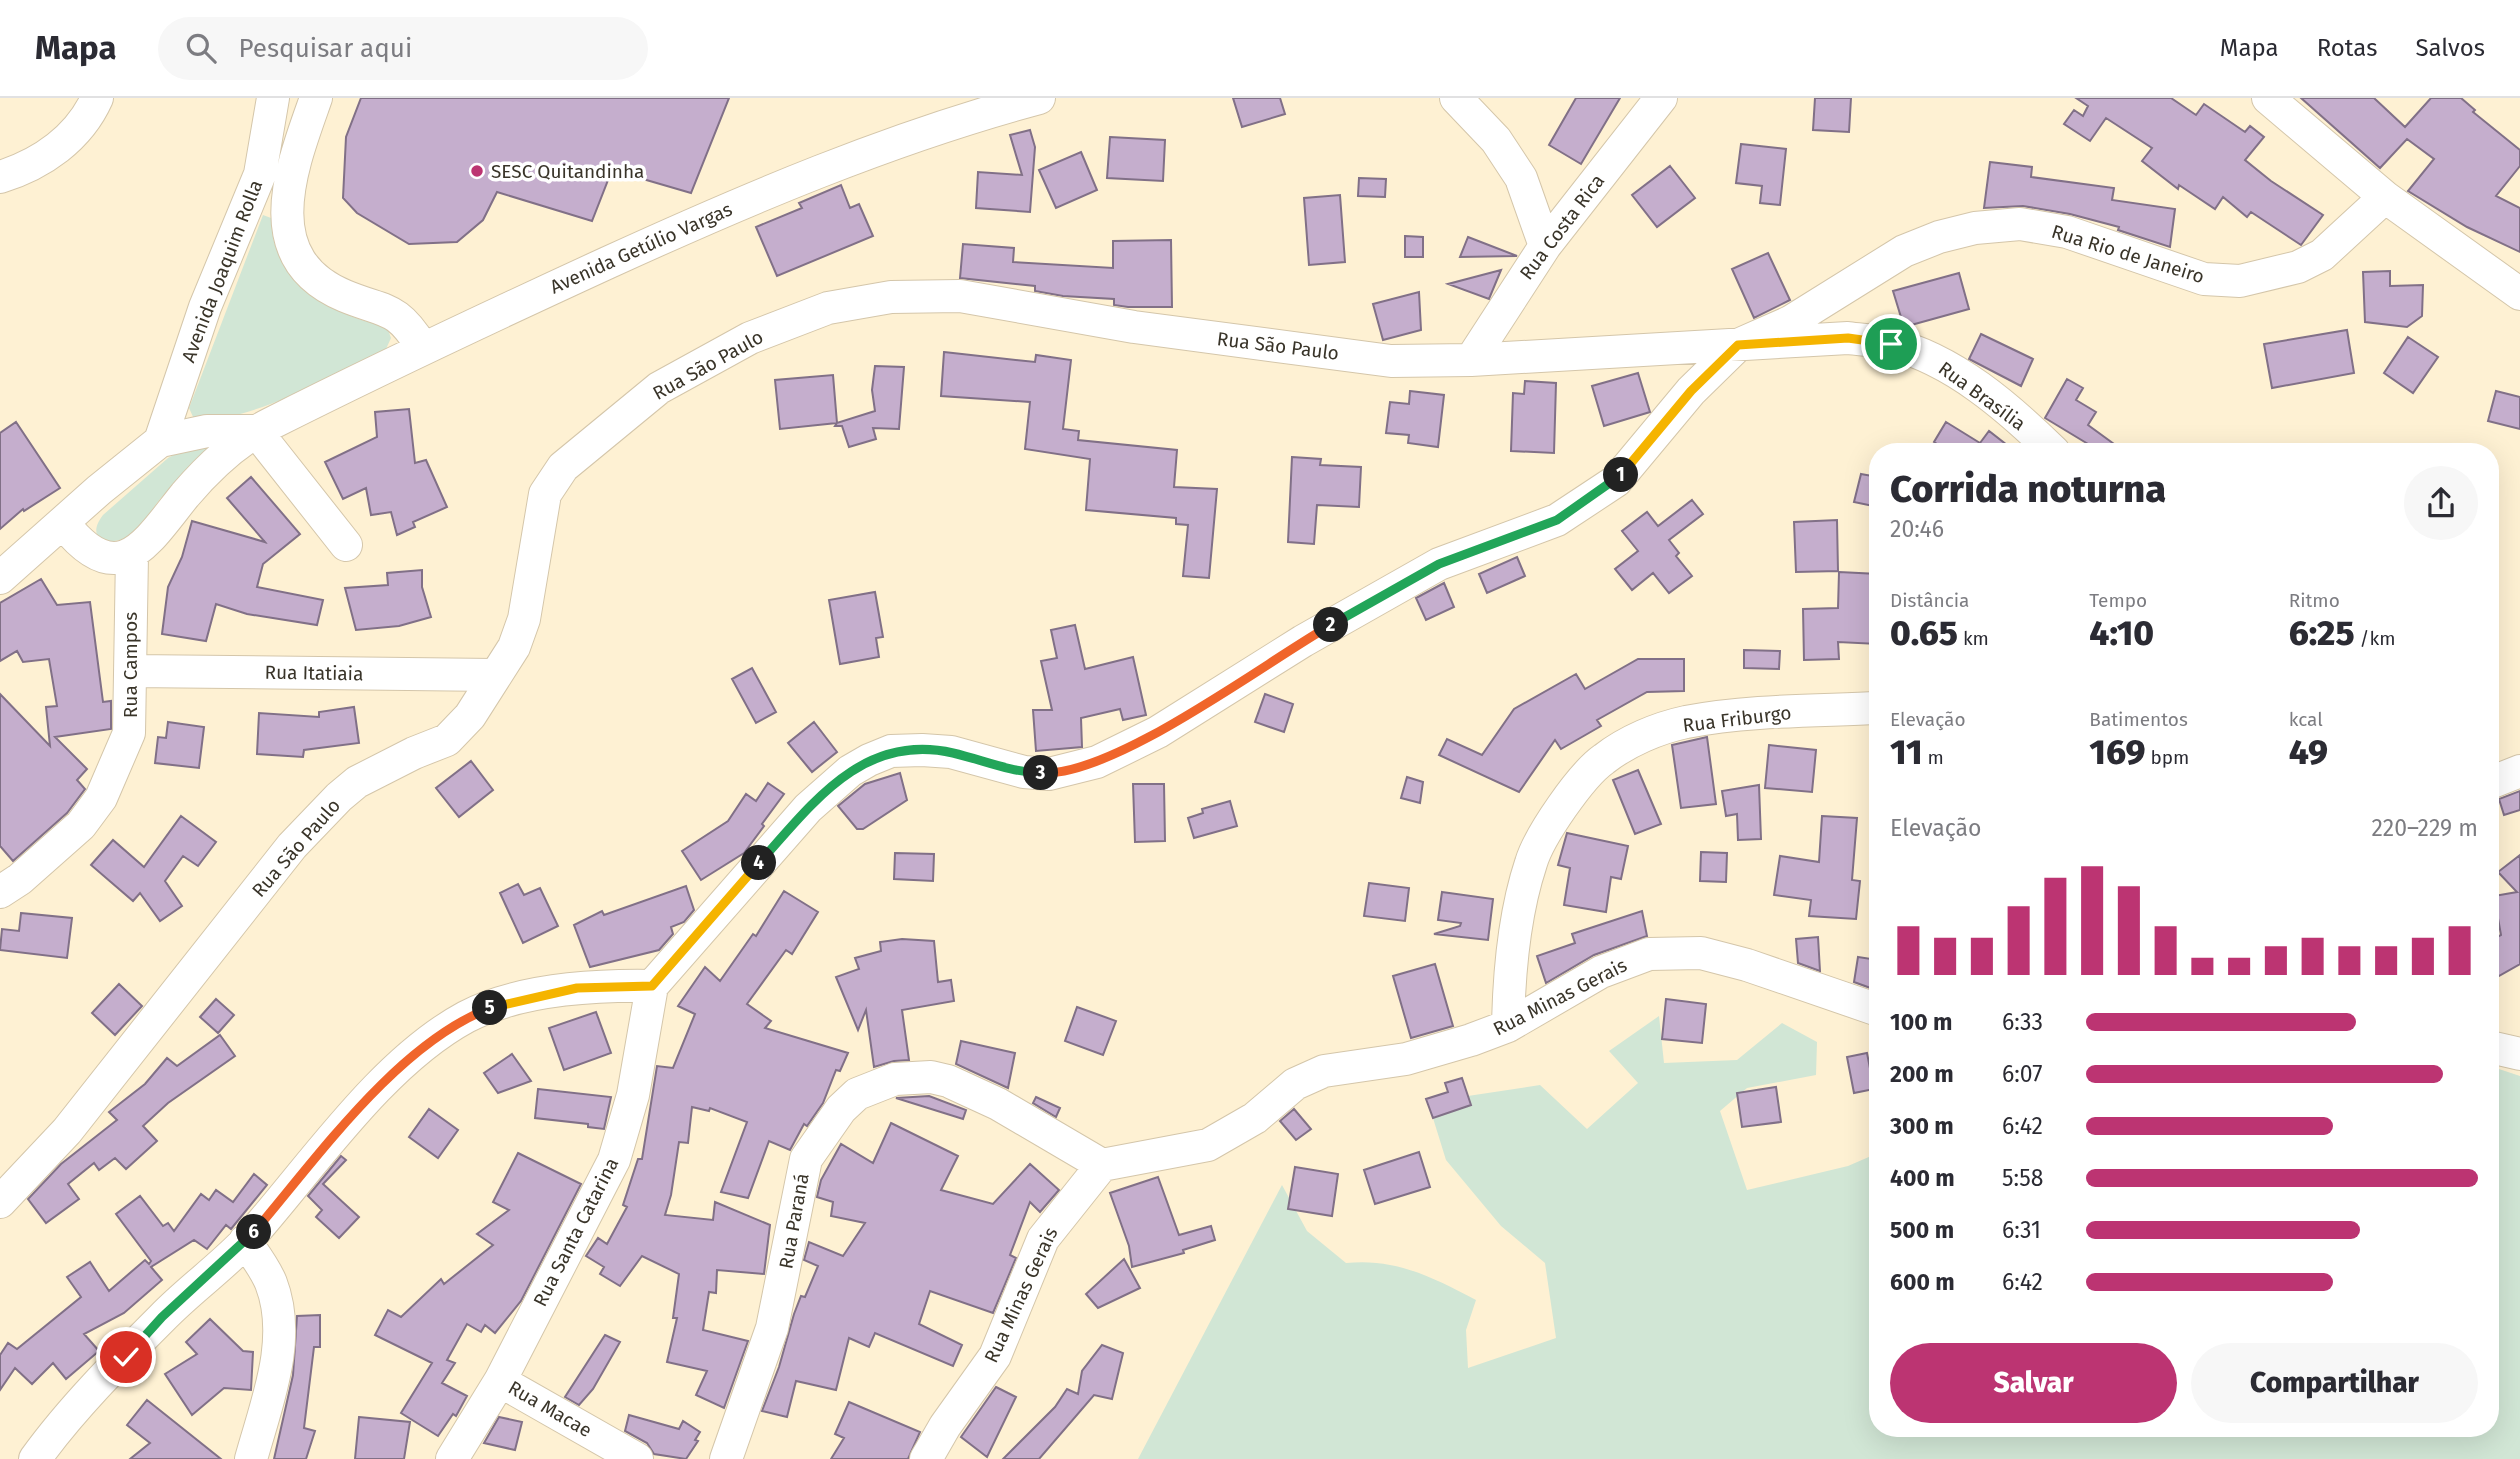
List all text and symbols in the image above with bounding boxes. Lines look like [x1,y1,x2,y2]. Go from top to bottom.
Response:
search box [158,17,648,80]
text: Mapa [35,28,116,68]
icon: search [182,29,220,67]
text: Pesquisar aqui [238,33,412,64]
text: Mapa [2220,34,2279,62]
text: Rotas [2317,34,2377,62]
text: Salvos [2415,34,2485,62]
place label: SESC Quitandinha [491,160,644,183]
marker: SESC Quitandinha [469,163,485,179]
street label: Rua Costa Rica [1515,170,1609,284]
street label: Avenida Joaquim Rolla [177,177,267,365]
street label: Avenida Getúlio Vargas [546,197,736,299]
street label: Rua Rio de Janeiro [2049,220,2207,288]
pin [1861,314,1921,374]
street label: Rua São Paulo [649,325,767,405]
icon: arrive [1872,325,1910,363]
street label: Rua São Paulo [1216,327,1340,365]
street label: Rua Brasília [1934,357,2030,435]
pin: 1 [1604,458,1638,492]
text: 1 [1616,463,1625,486]
text: Corrida noturna [1890,466,2166,512]
button: share [2404,466,2478,540]
text: 20:46 [1890,515,1944,543]
text: Distância [1890,589,1969,612]
text: Tempo [2089,589,2147,612]
text: Ritmo [2289,589,2340,612]
pin: 2 [1314,608,1348,642]
street label: Rua Campos [119,612,142,718]
text: 0.65 [1890,612,1958,654]
text: 4:10 [2089,612,2154,654]
text: 6:25 [2289,612,2355,654]
text: 2 [1326,613,1335,636]
text: km [1958,627,1989,650]
text: /km [2355,627,2395,650]
street label: Rua Itatiaia [264,661,364,685]
street label: Rua Friburgo [1681,701,1793,737]
text: Elevação [1890,708,1966,731]
text: Batimentos [2089,708,2188,731]
text: kcal [2289,708,2323,731]
text: 11 [1890,731,1922,773]
text: 169 [2089,731,2145,773]
text: 49 [2289,731,2328,773]
text: m [1922,746,1944,769]
text: bpm [2145,746,2189,769]
pin: 3 [1024,756,1058,790]
text: 3 [1036,761,1045,784]
street label: Rua São Paulo [247,794,345,902]
text: Elevação [1890,814,1981,842]
text: 220–229 m [2371,814,2478,842]
pin: 4 [742,846,776,880]
text: 4 [753,851,764,874]
street label: Rua Minas Gerais [1489,953,1631,1041]
pin: 5 [472,990,508,1026]
text: 5 [484,996,495,1019]
text: 100 m [1890,1008,1952,1036]
text: 6:33 [2002,1008,2043,1036]
text: 200 m [1890,1060,1954,1088]
text: 6:07 [2002,1060,2042,1088]
text: 300 m [1890,1112,1954,1140]
text: 6:42 [2002,1112,2043,1140]
street label: Rua Santa Catarina [529,1154,623,1310]
text: 400 m [1890,1164,1955,1192]
text: 5:58 [2002,1164,2043,1192]
street label: Rua Paraná [774,1171,814,1271]
pin: 6 [236,1214,272,1250]
text: 500 m [1890,1216,1954,1244]
text: 6:31 [2002,1216,2041,1244]
text: 6 [248,1220,259,1243]
street label: Rua Minas Gerais [980,1223,1063,1366]
text: 600 m [1890,1268,1955,1296]
text: 6:42 [2002,1268,2043,1296]
pin [96,1327,156,1387]
icon: check [107,1338,145,1376]
button: Salvar [1890,1343,2177,1423]
button: Compartilhar [2191,1343,2478,1423]
street label: Rua Macae [504,1376,596,1442]

